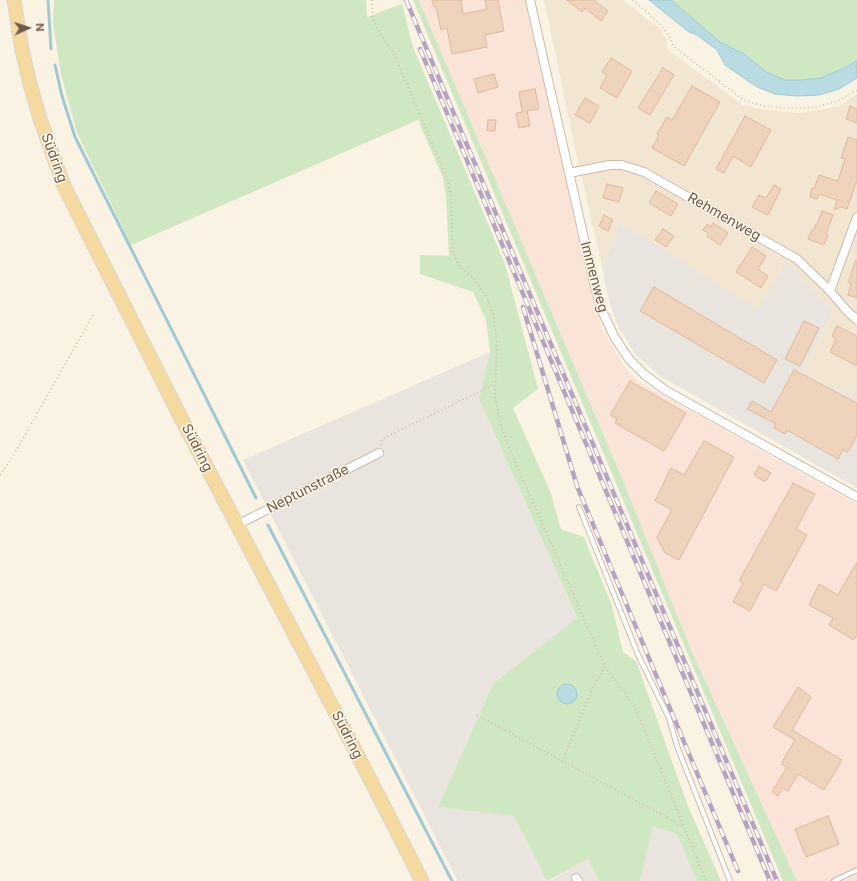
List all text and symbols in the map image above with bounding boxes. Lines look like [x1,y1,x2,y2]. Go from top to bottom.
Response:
north arrow [8,8,48,48]
text: N [33,23,47,32]
street label: Südring [37,131,71,185]
street label: Rehmenweg [684,189,764,245]
street label: Immenweg [576,240,612,314]
street label: Südring [178,421,216,475]
street label: Neptunstraße [264,461,352,517]
street label: Südring [328,708,366,762]

